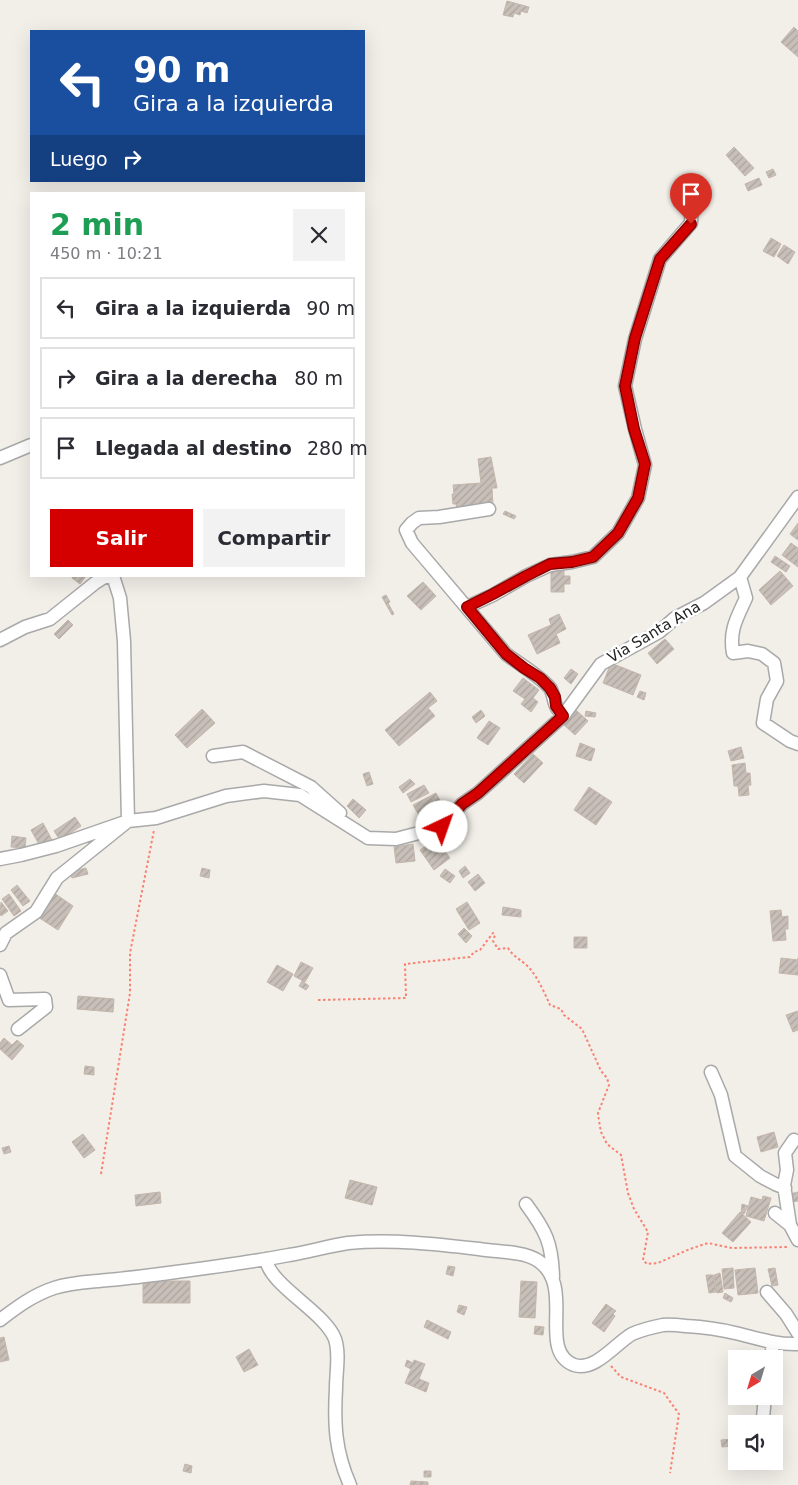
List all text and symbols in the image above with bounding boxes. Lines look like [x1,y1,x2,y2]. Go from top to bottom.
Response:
icon: left [50,50,115,115]
text: 90 m [133,50,230,90]
text: Gira a la izquierda [133,91,334,116]
icon: right [118,145,146,173]
text: Luego [50,148,108,170]
pin [670,173,712,224]
icon: arrive [677,180,705,208]
text: 2 min [50,207,144,242]
button: close [293,209,345,261]
text: 450 m · 10:21 [50,244,163,263]
icon: left [52,294,80,322]
text: Gira a la izquierda [95,297,291,319]
text: 90 m [306,297,355,319]
icon: right [52,364,80,392]
text: Gira a la derecha [95,367,278,389]
text: 80 m [294,367,343,389]
icon: arrive [52,434,80,462]
text: Llegada al destino [95,437,292,459]
text: 280 m [307,437,368,459]
button: Salir [50,509,193,567]
button: Compartir [203,509,345,567]
street label: Via Santa Ana [604,597,704,667]
position arrow [415,800,467,852]
north arrow [728,1350,782,1405]
map controls [728,1350,783,1470]
button: sound [728,1415,783,1470]

